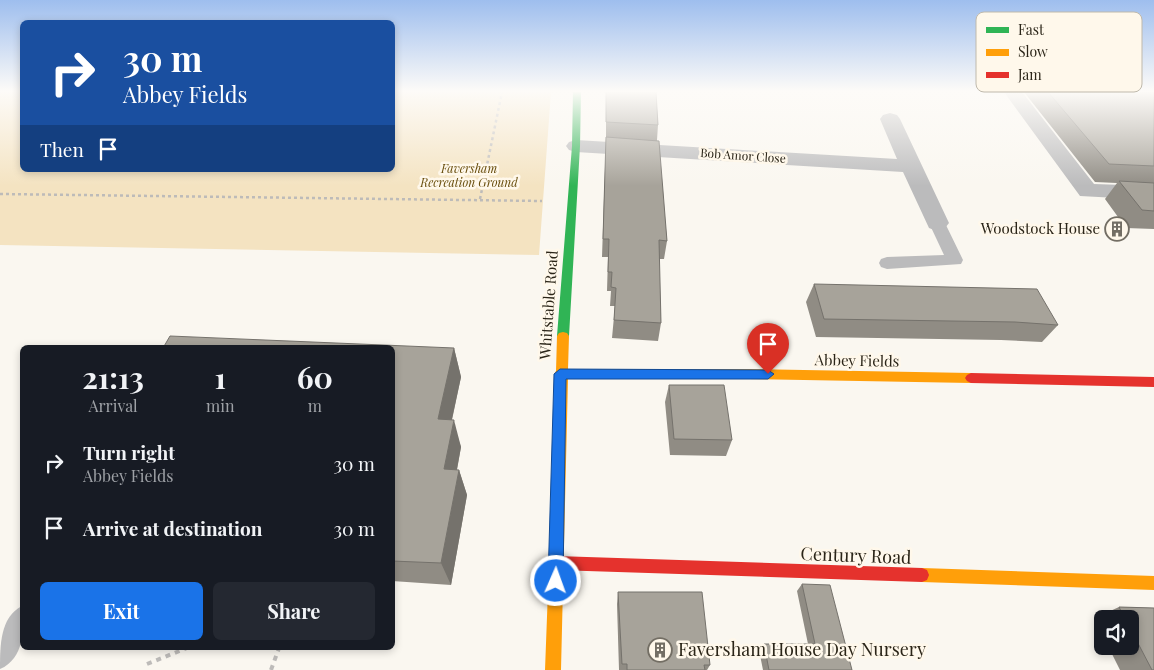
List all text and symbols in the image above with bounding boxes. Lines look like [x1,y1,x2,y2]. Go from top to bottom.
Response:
legend [976,12,1142,92]
text: Fast [1018,20,1045,39]
text: 30 m [123,34,203,81]
icon: right [40,40,105,105]
text: Slow [1018,42,1048,61]
text: Jam [1017,65,1042,84]
text: Abbey Fields [123,79,247,109]
icon: arrive [94,135,122,163]
text: Then [40,136,84,162]
street label: Bob Amor Close [700,144,786,166]
park label: Faversham Recreation Ground [419,160,518,190]
building icon: Woodstock House [1104,216,1130,242]
place label: Woodstock House [980,218,1100,238]
street label: Whitstable Road [534,249,562,361]
pin [747,323,789,374]
icon: arrive [754,330,782,358]
street label: Abbey Fields [813,349,900,371]
text: 21:13 [82,357,144,397]
text: 1 [215,357,226,397]
text: 60 [297,357,333,397]
text: Arrival [88,395,138,416]
text: min [206,395,235,416]
text: m [308,395,322,416]
text: Turn right [83,439,175,465]
icon: right [40,449,68,477]
text: 30 m [333,450,375,476]
text: Abbey Fields [83,465,173,486]
icon: arrive [40,514,68,542]
text: Arrive at destination [83,515,263,541]
text: 30 m [333,515,375,541]
street label: Century Road [800,541,913,569]
position arrow [529,554,581,606]
button: Exit [40,582,203,640]
button: Share [213,582,375,640]
map controls [1094,610,1139,655]
button: sound [1094,610,1139,655]
building icon: Faversham House Day Nursery [647,637,673,663]
place label: Faversham House Day Nursery [678,637,926,661]

